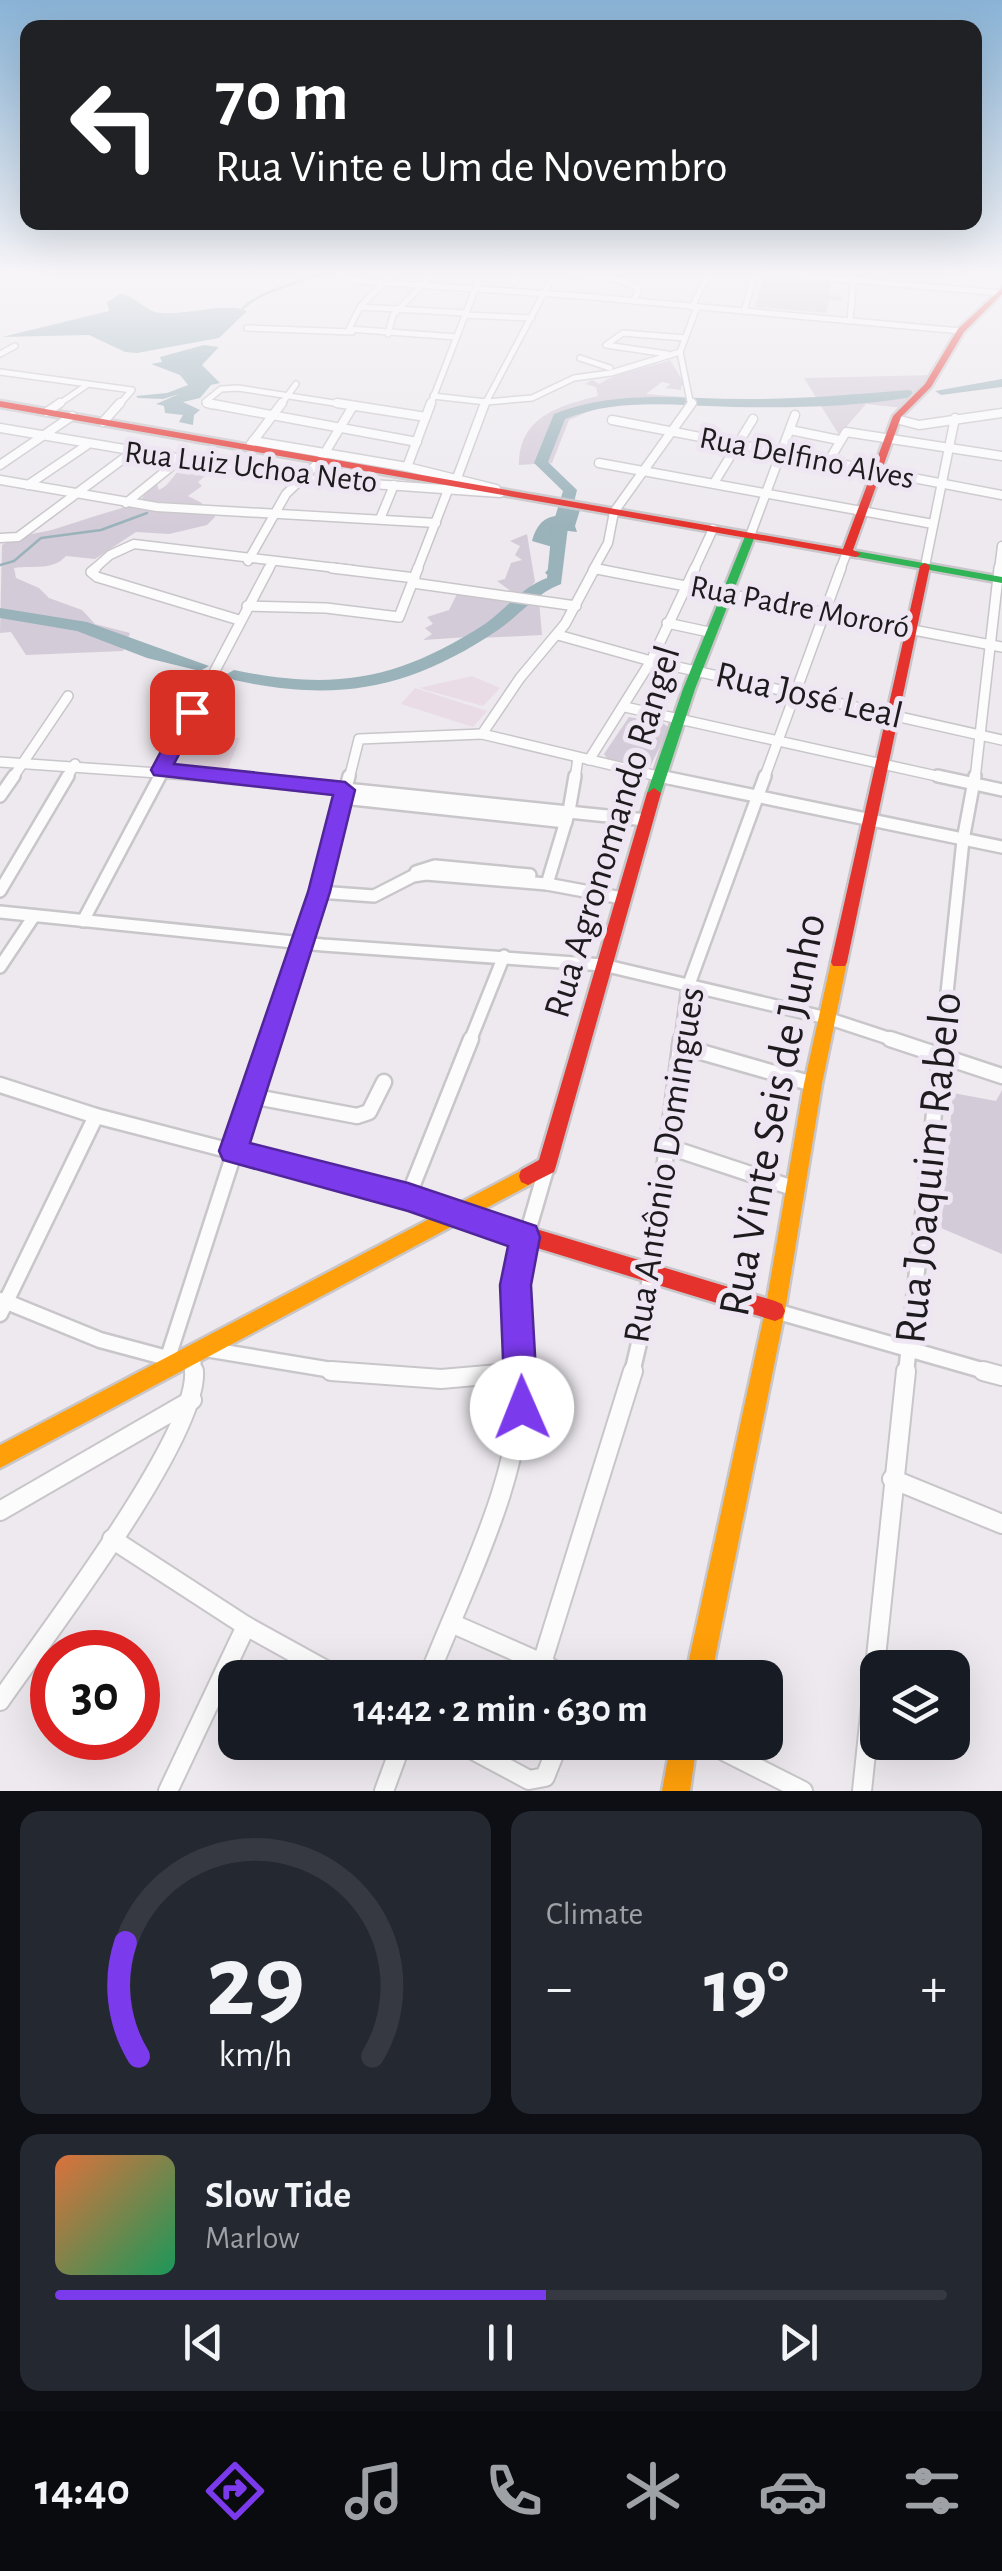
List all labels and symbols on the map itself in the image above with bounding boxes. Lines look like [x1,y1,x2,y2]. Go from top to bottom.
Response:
street label: Rua Delfino Alves [697,421,917,495]
street label: Rua Luiz Uchoa Neto [123,436,379,498]
street label: Rua Padre Mororó [688,570,912,644]
street label: Rua Agronomando Rangel [538,642,688,1022]
street label: Rua José Leal [712,656,906,736]
pin [150,670,235,755]
street label: Rua Vinte Seis de Junho [712,910,834,1320]
street label: Rua Antônio Domingues [618,984,712,1346]
street label: Rua Joaquim Rabelo [888,990,970,1346]
position arrow [470,1356,574,1460]
speed limit sign: 30 [30,1630,160,1760]

